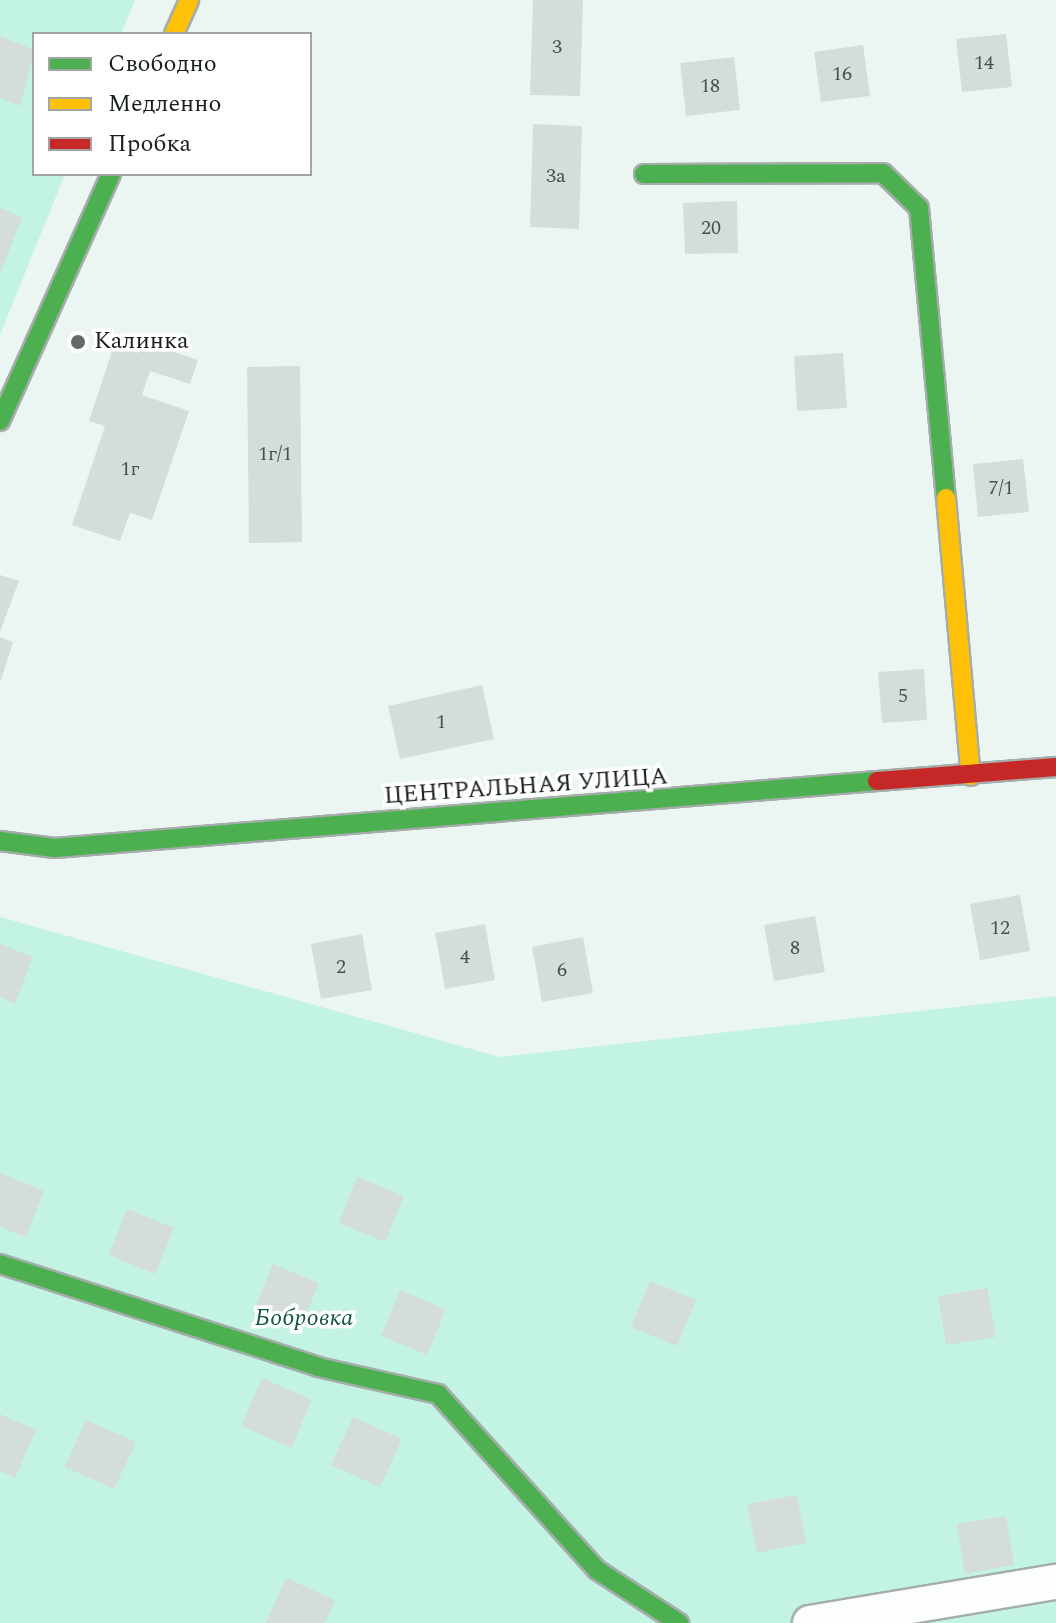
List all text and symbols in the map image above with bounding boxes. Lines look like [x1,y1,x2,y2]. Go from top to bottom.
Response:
legend [32,32,312,176]
house number: 3 [552,35,562,59]
text: Свободно [108,46,217,82]
house number: 14 [974,51,994,75]
house number: 16 [832,62,852,86]
house number: 18 [700,74,720,98]
text: Медленно [108,86,221,122]
text: Пробка [108,126,191,162]
house number: 3а [546,164,566,188]
house number: 20 [701,216,721,240]
place label: Калинка [94,328,189,356]
marker: Калинка [69,333,87,351]
house number: 1г/1 [258,442,292,466]
house number: 1г [120,457,140,481]
house number: 7/1 [989,476,1013,500]
house number: 5 [898,684,908,708]
house number: 1 [436,710,446,734]
street label: ЦЕНТРАЛЬНАЯ УЛИЦА [383,763,669,811]
house number: 12 [990,916,1010,940]
house number: 8 [790,936,800,960]
house number: 4 [460,945,470,969]
house number: 2 [336,955,346,979]
house number: 6 [557,958,567,982]
park label: Бобровка [255,1305,353,1333]

